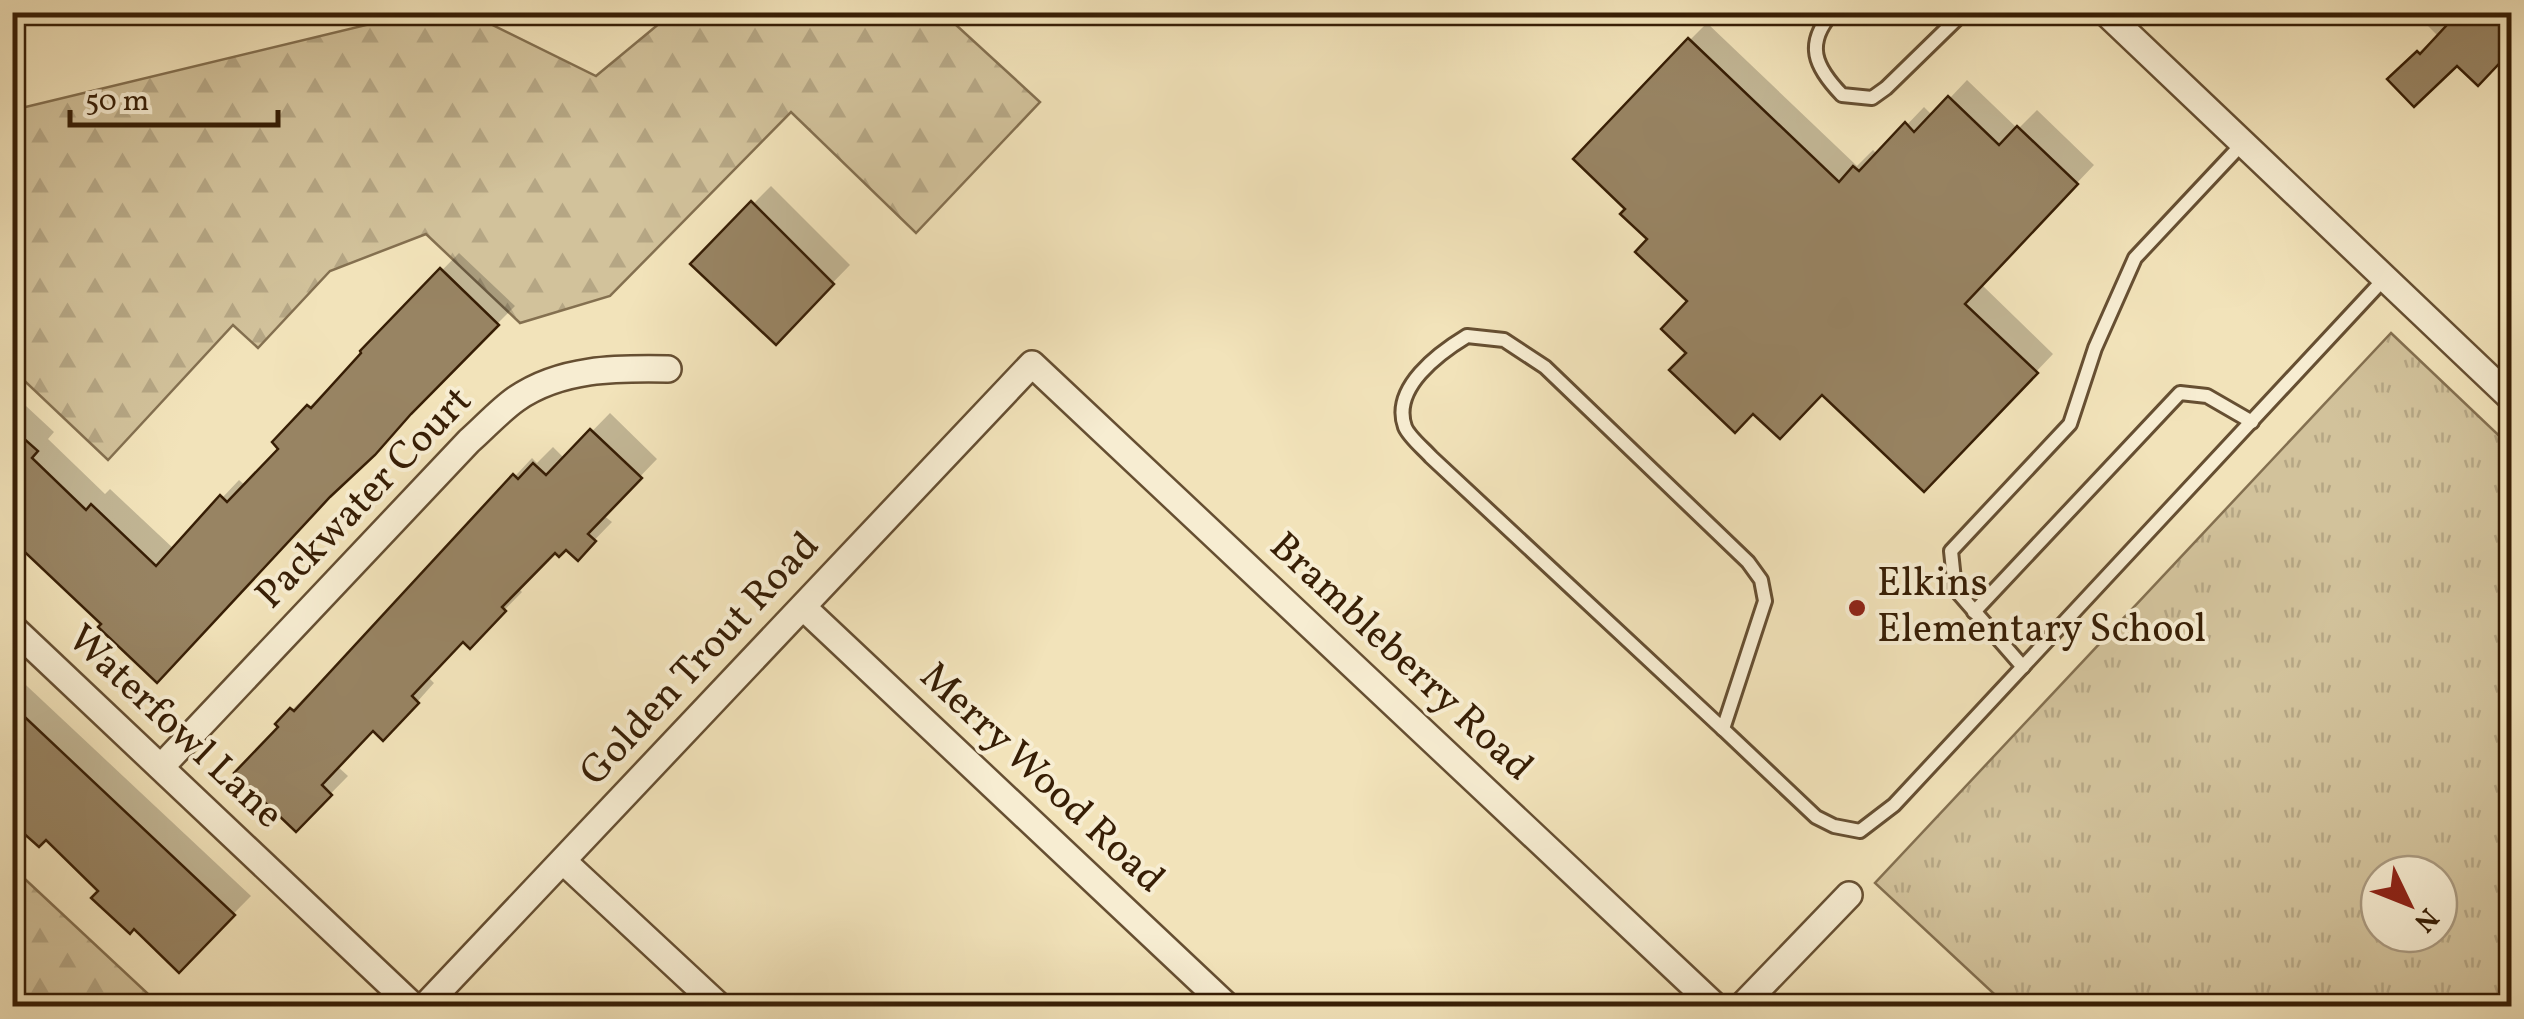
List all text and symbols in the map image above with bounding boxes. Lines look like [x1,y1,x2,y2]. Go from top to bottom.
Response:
scale bar [70,65,278,127]
text: 50 m [85,81,149,123]
street label: Packwater Court [244,375,486,623]
street label: Golden Trout Road [568,521,834,799]
street label: Brambleberry Road [1256,521,1544,795]
place label: Elkins Elementary School [1877,557,2206,659]
marker: Elkins Elementary School [1846,597,1868,619]
street label: Waterfowl Lane [54,613,294,843]
street label: Merry Wood Road [906,651,1176,907]
north arrow [2359,854,2459,954]
text: N [2404,899,2447,940]

